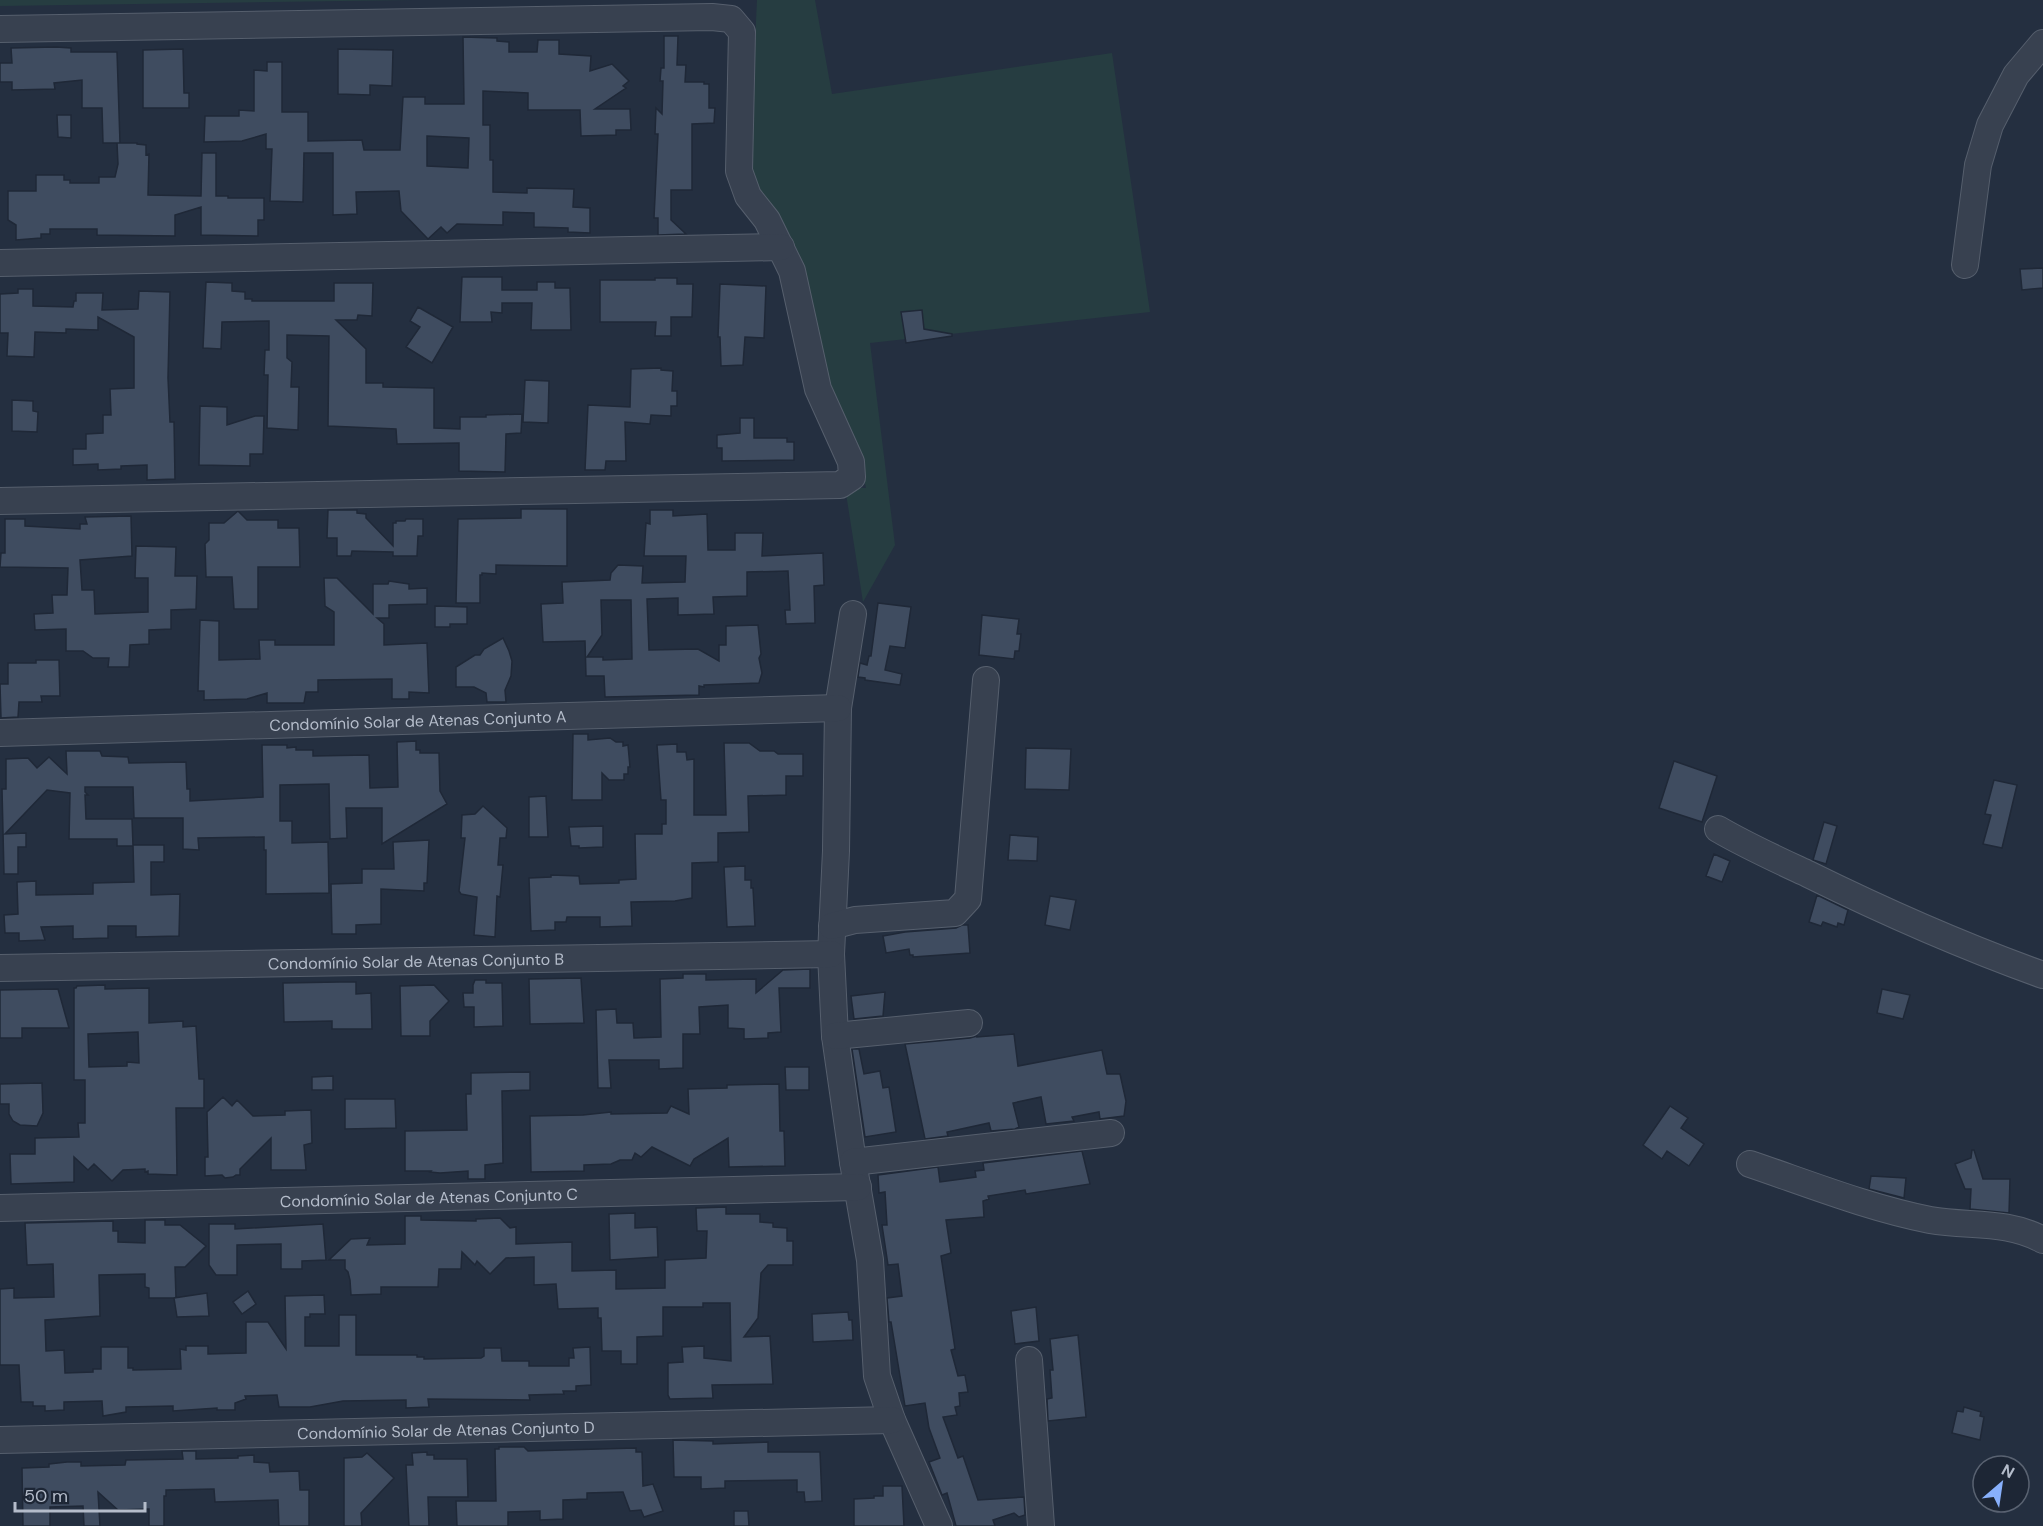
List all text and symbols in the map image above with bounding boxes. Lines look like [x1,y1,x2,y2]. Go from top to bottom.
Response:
street label: Condomínio Solar de Atenas Conjunto A [269,706,567,736]
street label: Condomínio Solar de Atenas Conjunto B [268,948,564,974]
street label: Condomínio Solar de Atenas Conjunto C [280,1184,578,1212]
street label: Condomínio Solar de Atenas Conjunto D [297,1417,595,1444]
north arrow [1971,1454,2031,1514]
text: N [1998,1459,2018,1483]
scale bar [15,1475,146,1513]
text: 50 m [24,1484,68,1508]

